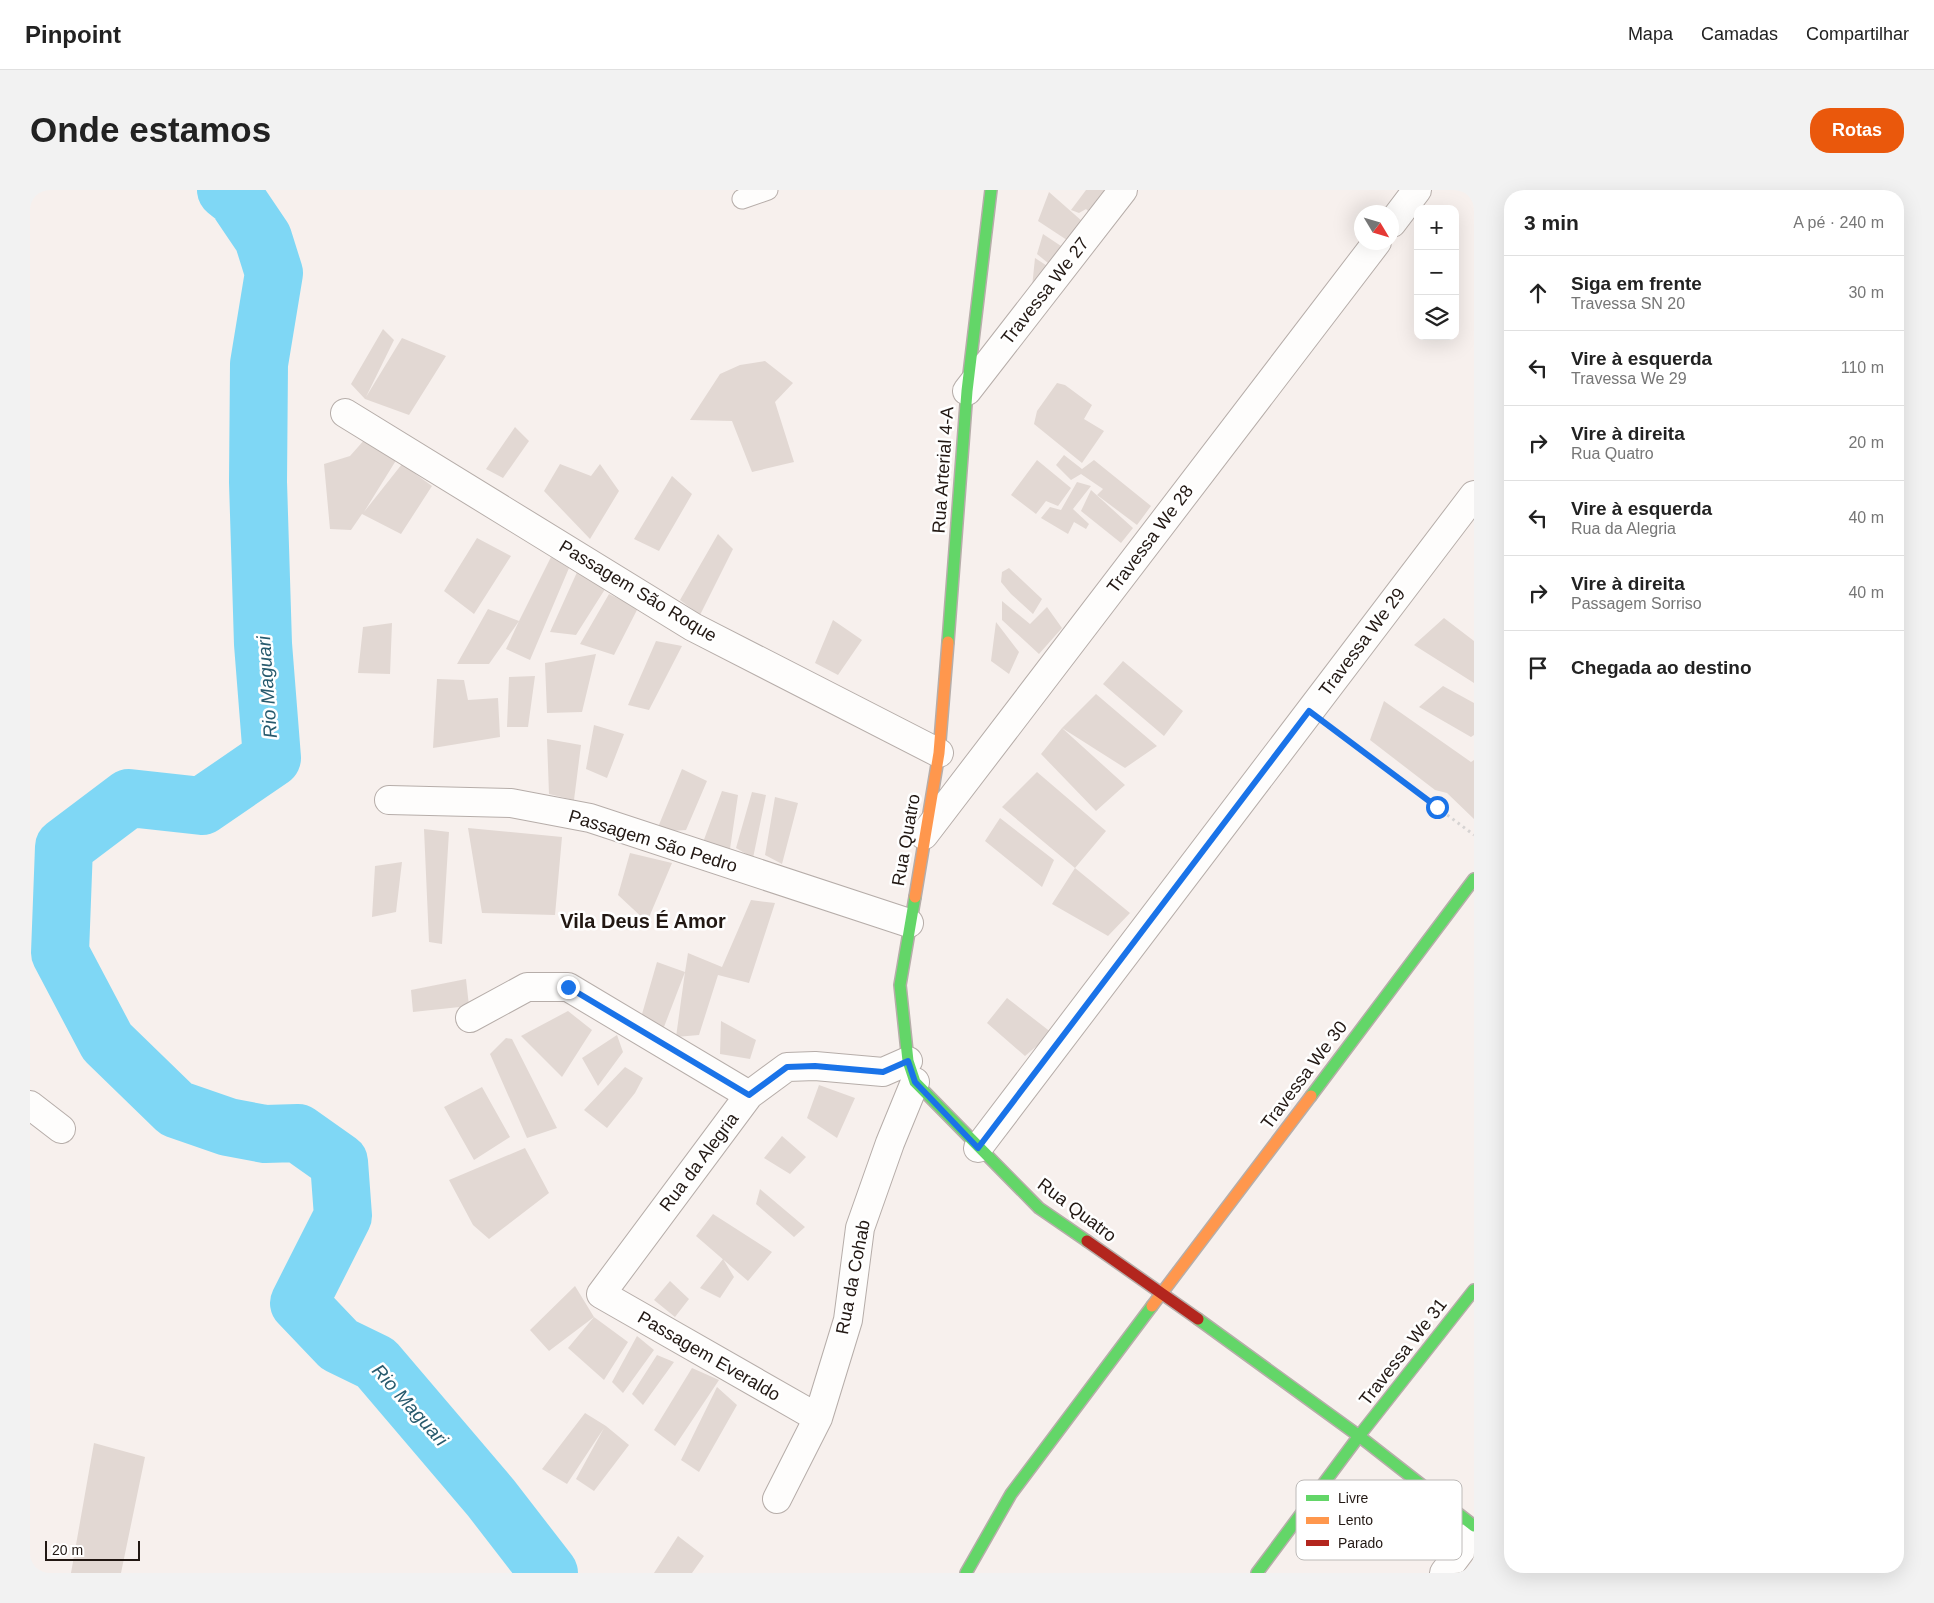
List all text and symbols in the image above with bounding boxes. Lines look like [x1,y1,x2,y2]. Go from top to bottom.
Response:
text: Pinpoint [25,21,121,48]
text: Mapa [1628,24,1673,44]
text: Camadas [1701,24,1778,44]
text: Compartilhar [1806,24,1909,44]
button: Rotas [1810,108,1904,153]
text: Onde estamos [30,110,271,149]
north arrow [1354,205,1399,250]
map controls [1414,205,1459,340]
button: + [1414,205,1459,250]
text: 3 min [1524,211,1579,234]
text: A pé · 240 m [1793,214,1884,231]
street label: Travessa We 27 [997,234,1093,348]
button: − [1414,250,1459,295]
text: Siga em frente [1571,273,1702,294]
icon: ahead [1524,279,1552,307]
text: 30 m [1848,284,1884,301]
button: layers [1414,295,1459,340]
text: Travessa SN 20 [1571,295,1685,312]
text: Vire à esquerda [1571,348,1712,369]
icon: left [1524,354,1552,382]
text: 110 m [1841,359,1884,376]
text: Travessa We 29 [1571,370,1687,387]
street label: Rua Arterial 4-A [929,406,957,534]
text: Vire à direita [1571,423,1685,444]
icon: right [1524,429,1552,457]
text: 20 m [1848,434,1884,451]
text: Rua Quatro [1571,445,1654,462]
street label: Travessa We 28 [1103,481,1197,597]
text: Vire à esquerda [1571,498,1712,519]
icon: left [1524,504,1552,532]
text: 40 m [1848,509,1884,526]
text: Rua da Alegria [1571,520,1676,537]
street label: Passagem São Roque [556,536,720,646]
text: Vire à direita [1571,573,1685,594]
icon: right [1524,579,1552,607]
street label: Travessa We 29 [1315,584,1409,700]
text: 40 m [1848,584,1884,601]
text: Passagem Sorriso [1571,595,1702,612]
water label: Rio Maguari [253,634,281,739]
icon: arrive [1524,654,1552,682]
text: Chegada ao destino [1571,657,1752,678]
street label: Rua Quatro [888,792,924,888]
route start [1426,796,1449,819]
street label: Passagem São Pedro [566,806,740,876]
district label: Vila Deus É Amor [560,910,726,932]
route end [557,976,580,999]
street label: Travessa We 30 [1257,1017,1351,1133]
street label: Rua da Alegria [655,1108,743,1215]
street label: Rua Quatro [1034,1174,1120,1246]
street label: Rua da Cohab [832,1218,874,1336]
street label: Travessa We 31 [1355,1295,1451,1409]
street label: Passagem Everaldo [634,1307,784,1405]
water label: Rio Maguari [368,1360,453,1451]
legend [1296,1480,1462,1560]
text: Livre [1338,1490,1369,1506]
text: Lento [1338,1512,1373,1528]
text: Parado [1338,1535,1383,1551]
scale bar [45,1538,140,1561]
text: 20 m [52,1542,83,1558]

